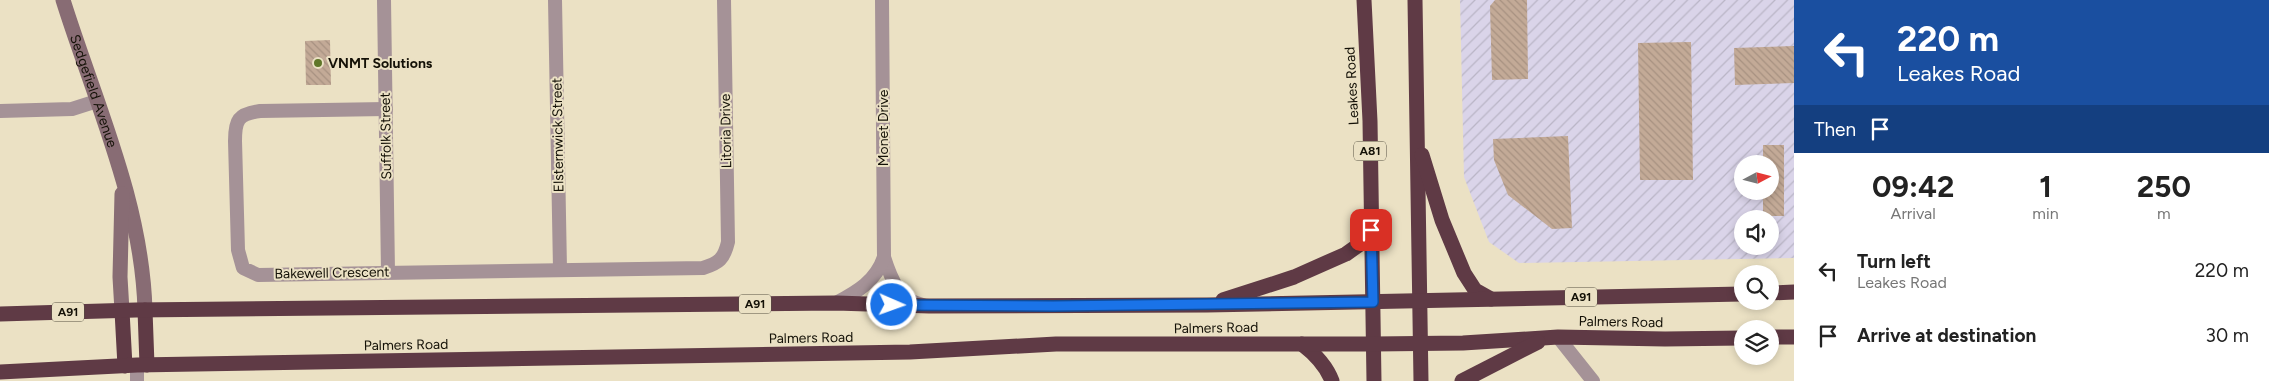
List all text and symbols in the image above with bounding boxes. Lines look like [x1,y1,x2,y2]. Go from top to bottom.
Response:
text: 220 m [1897,18,1999,60]
icon: left [1814,20,1879,85]
street label: Sedgefield Avenue [66,32,121,150]
street label: Leakes Road [1341,46,1363,126]
place label: VNMT Solutions [328,55,433,72]
marker: VNMT Solutions [312,57,324,69]
text: Leakes Road [1897,60,2020,87]
street label: Elsternwick Street [549,78,567,192]
street label: Monet Drive [875,89,892,166]
street label: Suffolk Street [377,92,395,180]
street label: Litoria Drive [717,93,735,169]
icon: arrive [1866,115,1894,143]
text: Then [1814,118,1856,141]
road number: A81 [1354,142,1386,160]
north arrow [1734,155,1779,200]
map controls [1734,155,1779,365]
text: 09:42 [1872,168,1954,205]
text: 1 [2039,168,2052,205]
text: 250 [2137,168,2191,205]
text: Arrival [1891,204,1936,223]
text: min [2032,204,2059,223]
text: m [2157,204,2171,223]
pin [1350,209,1392,251]
button: sound [1734,210,1779,255]
icon: arrive [1357,216,1385,244]
text: Turn left [1857,250,1931,273]
icon: left [1814,257,1842,285]
text: 220 m [2195,259,2249,282]
street label: Bakewell Crescent [274,263,390,283]
button: search [1734,265,1779,310]
text: Leakes Road [1857,273,1947,292]
position arrow [865,278,917,330]
road number: A91 [1565,288,1597,306]
road number: A91 [739,294,771,314]
road number: A91 [52,302,84,322]
street label: Palmers Road [1579,313,1663,331]
street label: Palmers Road [1174,319,1258,337]
button: layers [1734,320,1779,365]
icon: arrive [1814,322,1842,350]
text: Arrive at destination [1857,324,2036,347]
text: 30 m [2206,324,2249,347]
street label: Palmers Road [769,329,853,347]
street label: Palmers Road [364,336,448,354]

